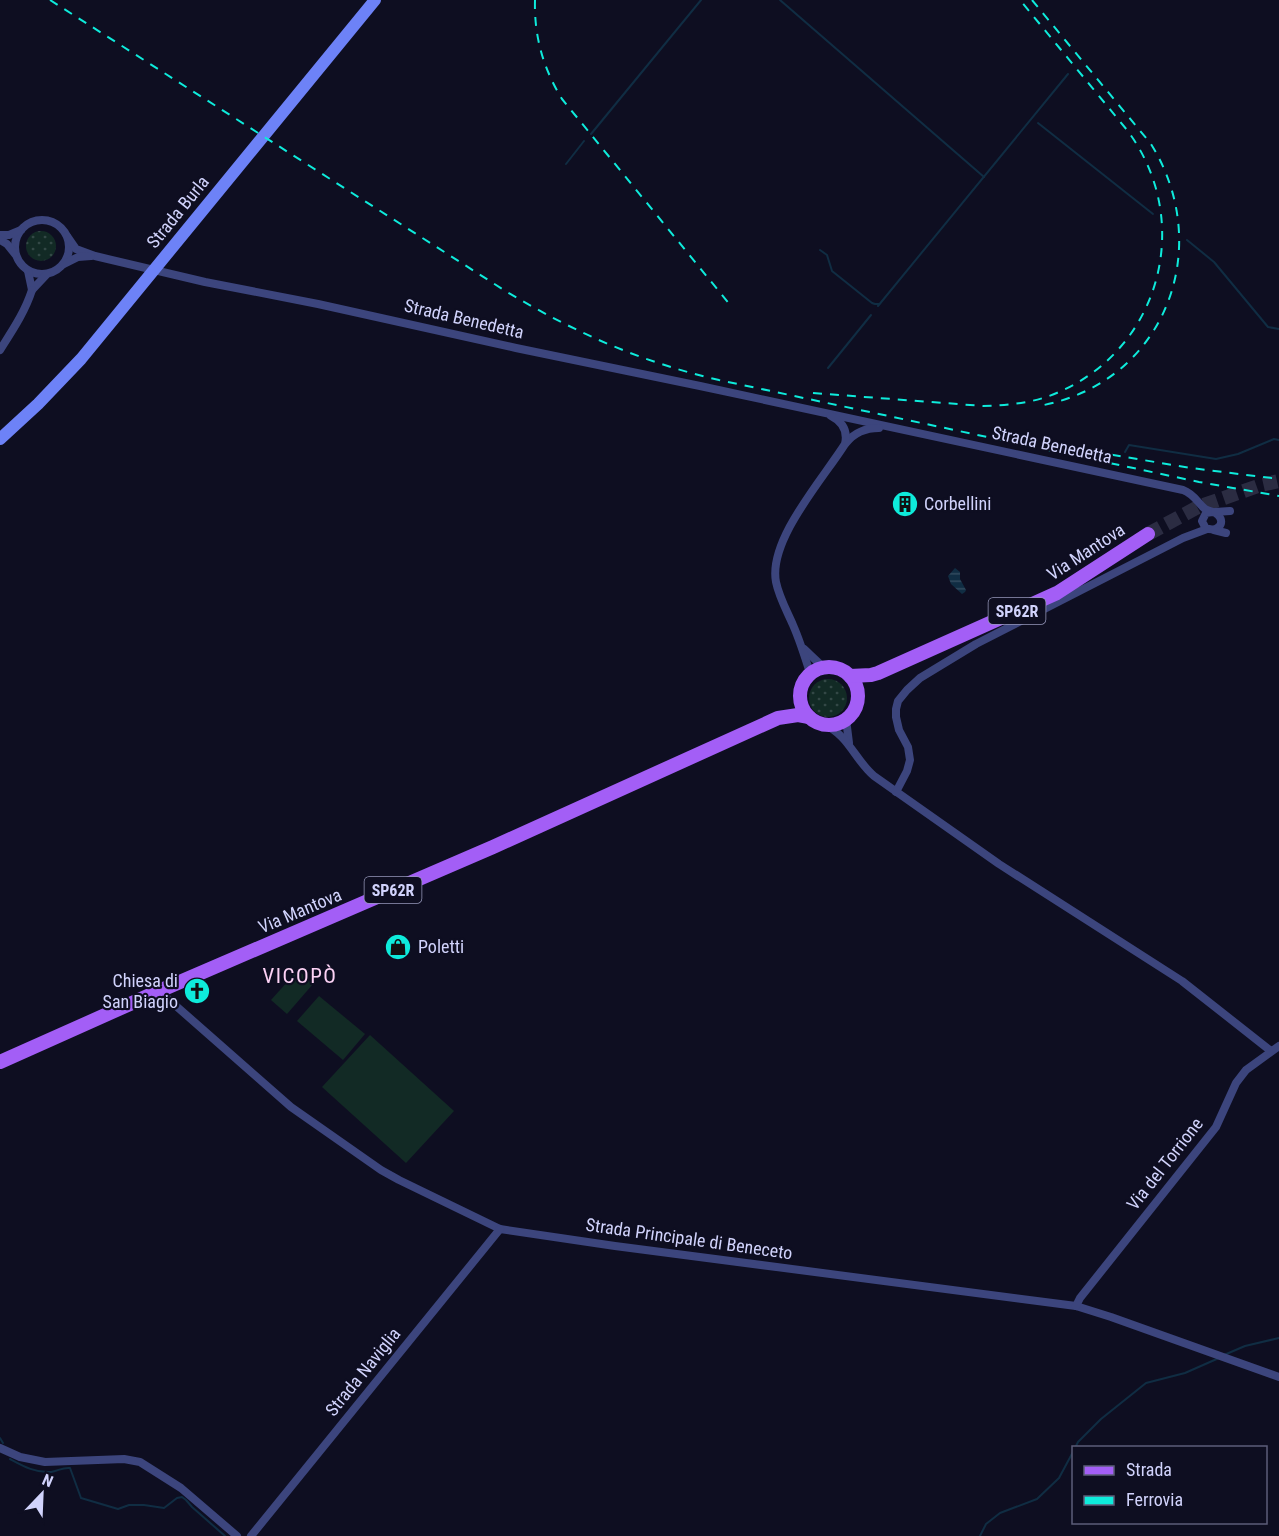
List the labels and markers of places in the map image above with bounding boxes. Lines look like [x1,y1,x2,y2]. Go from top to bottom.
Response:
building icon: Corbellini [890,489,920,519]
place label: Corbellini [924,493,991,514]
shop icon: Poletti [383,932,413,962]
place label: Poletti [418,936,464,957]
place label: Chiesa di San Biagio [103,970,178,1012]
church icon: Chiesa di San Biagio [182,976,212,1006]

